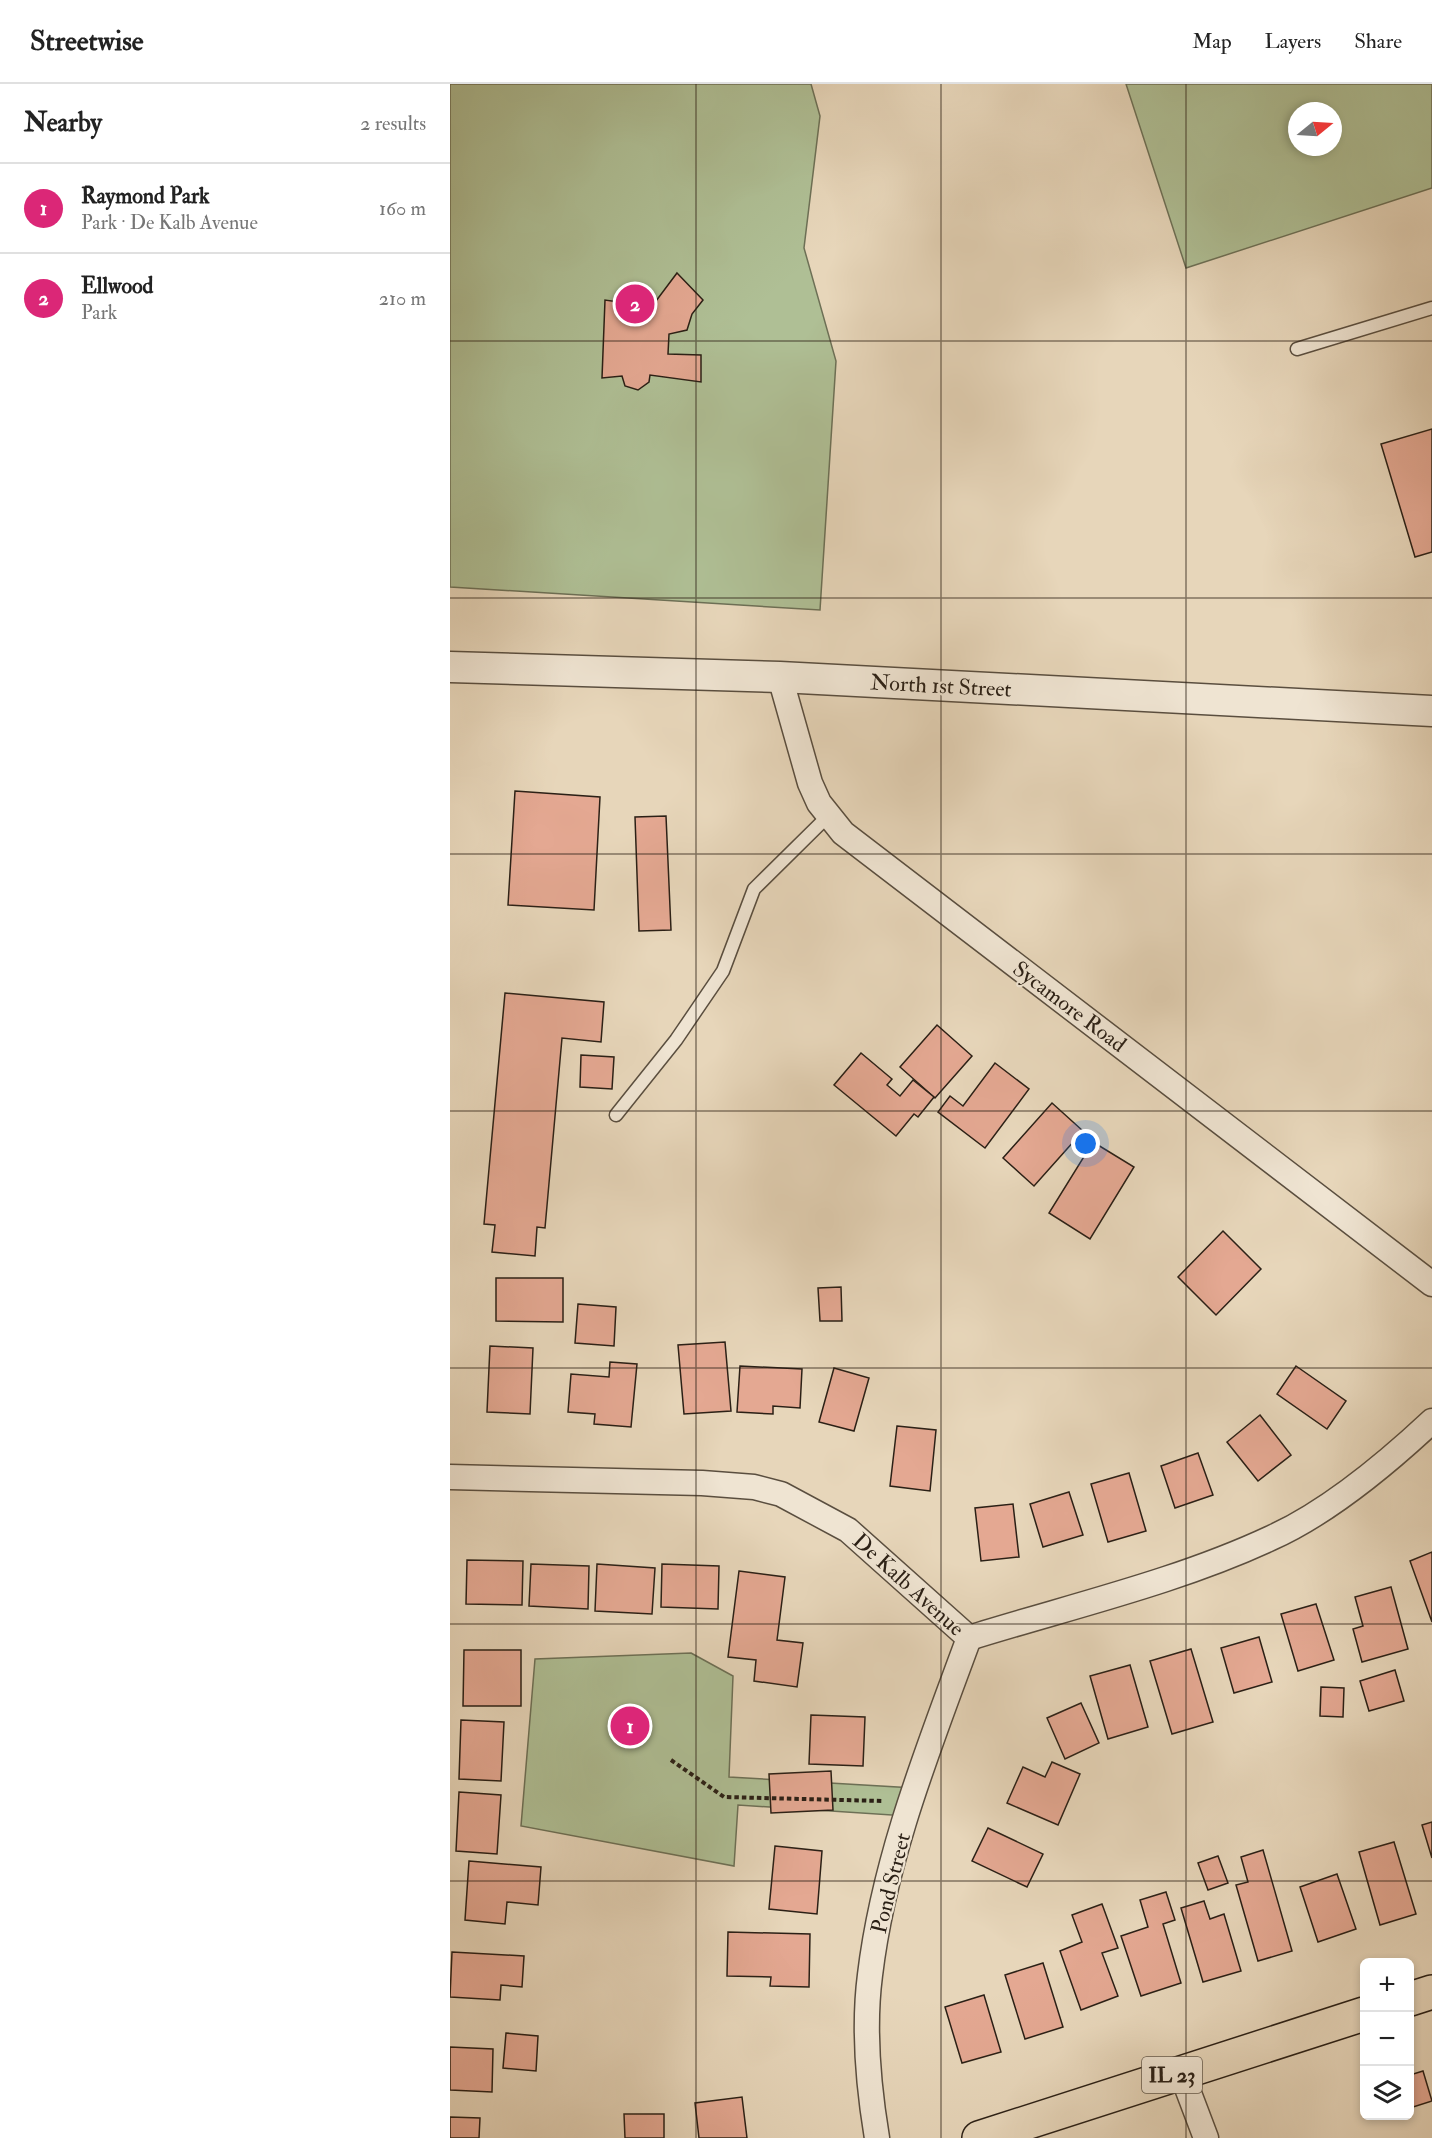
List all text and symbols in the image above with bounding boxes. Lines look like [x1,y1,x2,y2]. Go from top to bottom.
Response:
text: Streetwise [30,24,144,59]
text: Map [1192,28,1232,55]
text: Layers [1265,28,1321,55]
text: Share [1354,28,1402,55]
north arrow [1288,102,1342,156]
text: Nearby [24,107,102,139]
text: 2 results [360,111,426,136]
text: Raymond Park [81,182,210,210]
text: 1 [40,196,47,221]
text: 160 m [379,196,426,221]
text: Park · De Kalb Avenue [81,210,258,235]
text: Ellwood [81,272,153,300]
pin: 2 [616,282,654,326]
text: 2 [38,286,49,311]
text: 210 m [379,286,426,311]
text: Park [81,300,117,325]
street label: North 1st Street [870,668,1012,704]
street label: Sycamore Road [1007,955,1132,1059]
your location [1071,1129,1100,1158]
street label: De Kalb Avenue [847,1527,970,1642]
pin: 1 [610,1704,650,1748]
street label: Pond Street [865,1830,917,1936]
map controls [1360,1958,1414,2120]
button: + [1360,1958,1414,2012]
button: − [1360,2012,1414,2066]
road number: IL 23 [1142,2057,1202,2093]
button: layers [1360,2066,1414,2120]

